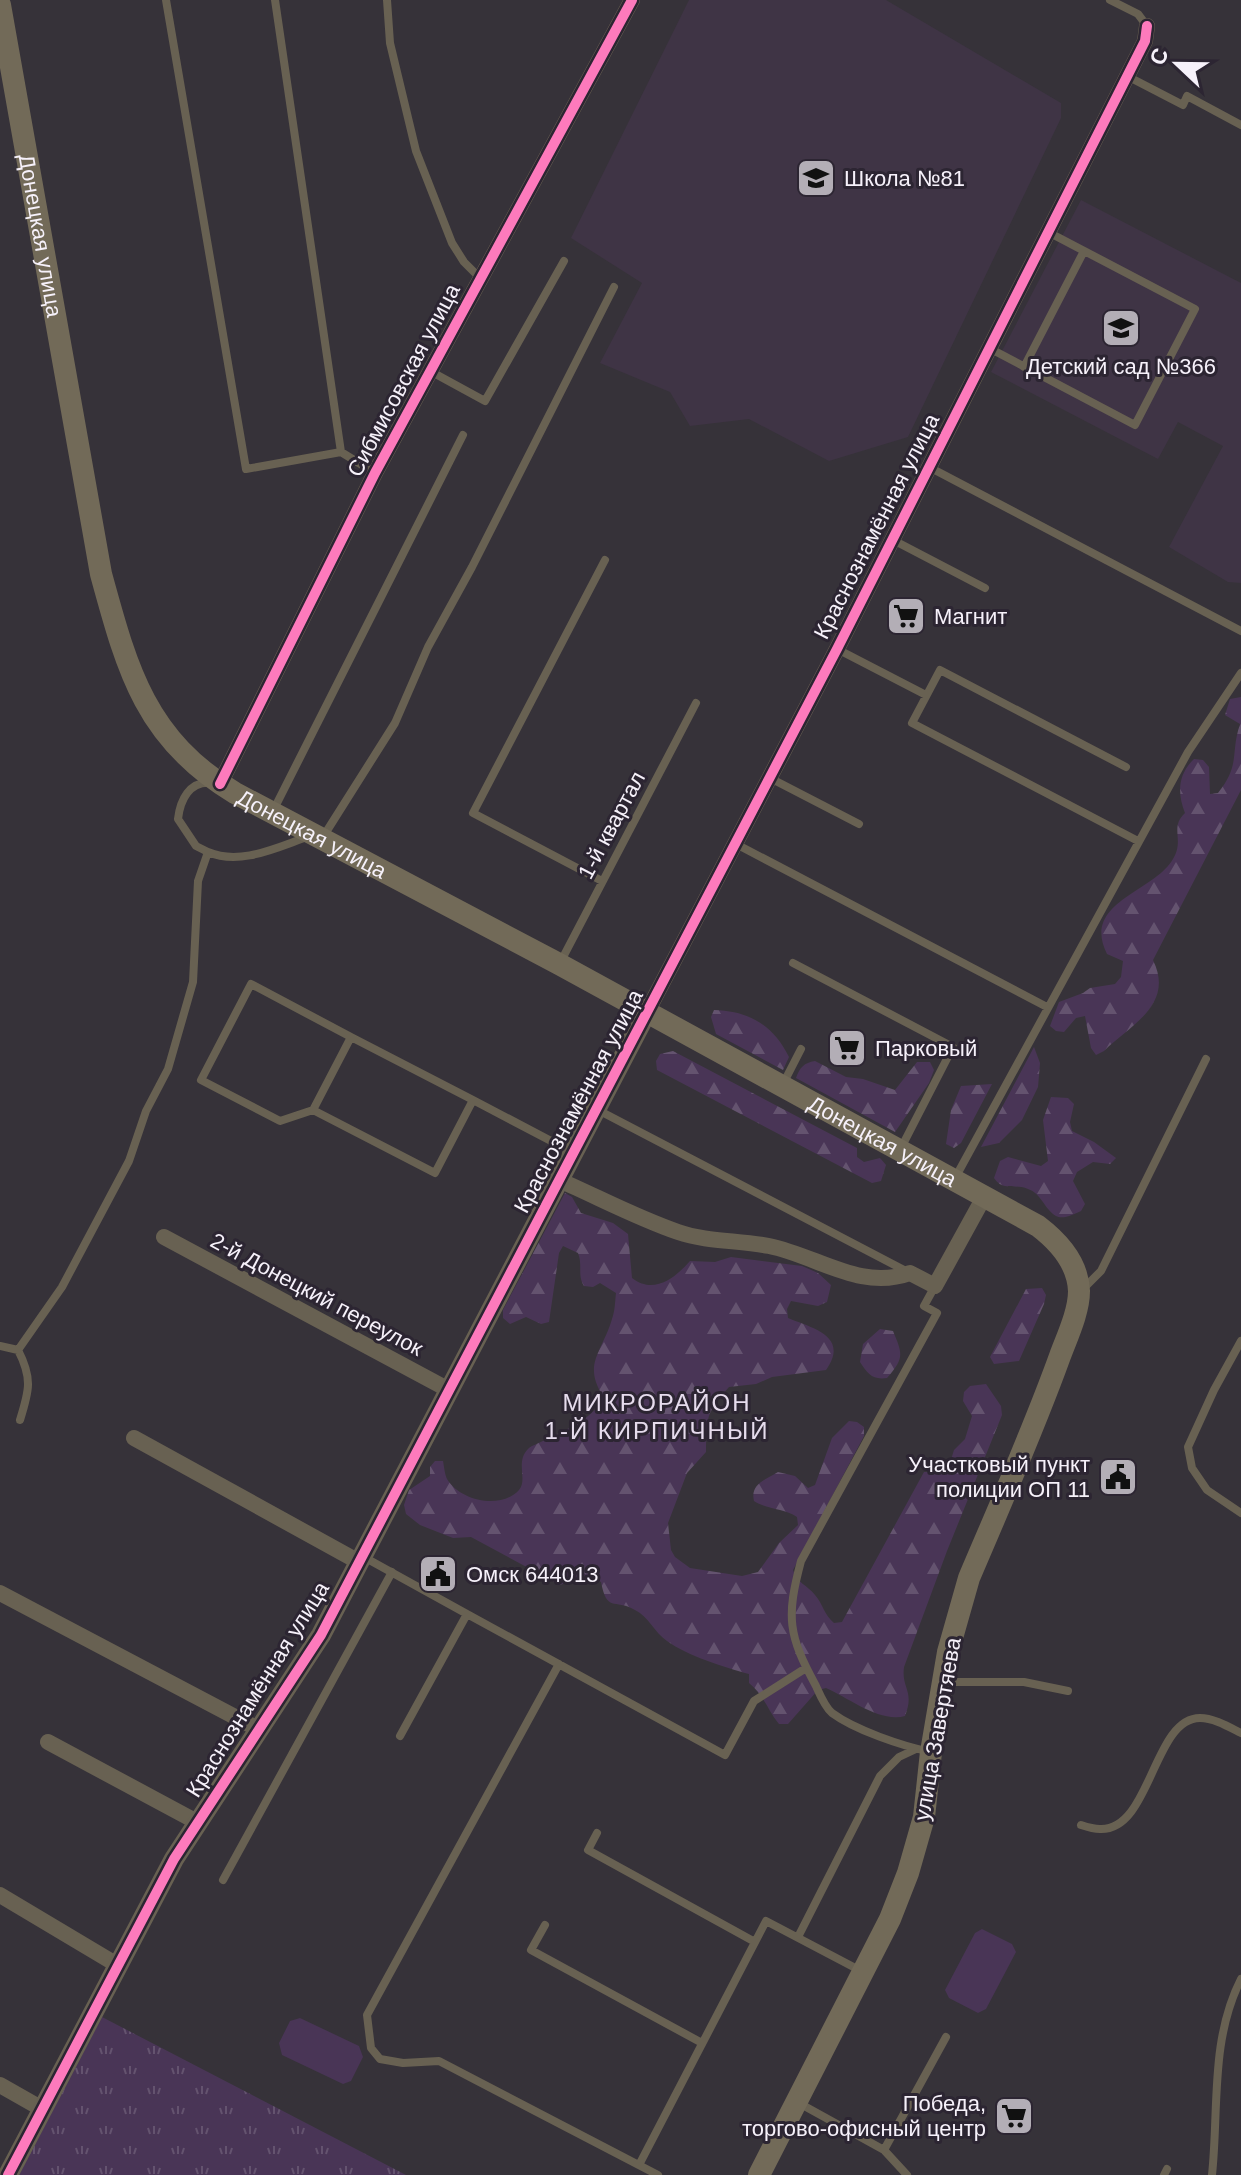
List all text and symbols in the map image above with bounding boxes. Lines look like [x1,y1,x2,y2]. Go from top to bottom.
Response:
north arrow [1137,24,1217,104]
text: С [1144,45,1174,69]
street label: Донецкая улица [14,152,67,320]
school or university icon: Школа №81 [795,157,837,199]
place label: Школа №81 [844,166,965,191]
street label: Сибмисовская улица [342,279,465,481]
school or university icon: Детский сад №366 [1100,307,1142,349]
place label: Детский сад №366 [1026,354,1216,379]
street label: Краснознамённая улица [809,409,945,643]
supermarket icon: Магнит [885,595,927,637]
place label: Магнит [934,604,1007,629]
street label: 1-й квартал [573,767,650,883]
street label: Донецкая улица [233,784,391,884]
street label: Краснознамённая улица [509,985,648,1217]
supermarket icon: Парковый [826,1027,868,1069]
place label: Парковый [875,1036,977,1061]
street label: Донецкая улица [804,1091,961,1192]
street label: 2-й Донецкий переулок [206,1228,427,1361]
district label: МИКРОРАЙОН 1-Й КИРПИЧНЫЙ [545,1389,769,1444]
place label: Участковый пункт полиции ОП 11 [908,1452,1090,1502]
public building icon: Участковый пункт полиции ОП 11 [1097,1456,1139,1498]
public building icon: Омск 644013 [417,1553,459,1595]
place label: Омск 644013 [466,1562,598,1587]
street label: Краснознамённая улица [181,1576,334,1802]
street label: улица Завертяева [909,1635,966,1823]
place label: Победа, торгово-офисный центр [742,2091,986,2141]
supermarket icon: Победа, торгово-офисный центр [993,2095,1035,2137]

